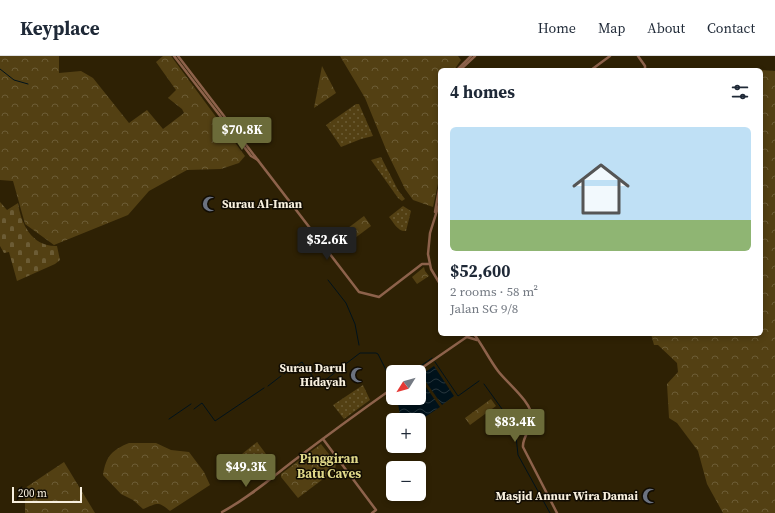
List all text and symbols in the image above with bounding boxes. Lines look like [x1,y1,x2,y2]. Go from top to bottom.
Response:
text: Keyplace [20,15,100,41]
text: Home [538,18,576,38]
text: Map [598,18,625,38]
text: About [647,18,685,38]
text: Contact [707,18,755,38]
text: 4 homes [450,80,515,104]
icon: filters [729,81,751,103]
pin: $70.8K [209,117,275,151]
text: $70.8K [221,121,263,138]
icon: home [565,153,637,225]
mosque icon: Surau Al-Iman [201,195,219,213]
place label: Surau Al-Iman [222,196,303,212]
pin: $52.6K [294,227,360,261]
text: $52.6K [306,231,348,248]
text: $52,600 [450,259,510,283]
text: 2 rooms · 58 m² [450,283,538,300]
text: Jalan SG 9/8 [450,300,518,317]
place label: Surau Darul Hidayah [280,360,347,390]
north arrow [386,365,426,405]
map controls [386,365,426,501]
mosque icon: Surau Darul Hidayah [349,366,367,384]
pin: $83.4K [482,409,548,443]
button: + [386,413,426,453]
text: $83.4K [494,413,536,430]
district label: Pinggiran Batu Caves [297,450,361,482]
pin: $49.3K [213,454,279,488]
text: $49.3K [225,458,267,475]
button: − [386,461,426,501]
scale bar [12,485,82,504]
text: 200 m [18,486,47,501]
mosque icon: Masjid Annur Wira Damai [641,487,659,505]
place label: Masjid Annur Wira Damai [496,488,638,504]

